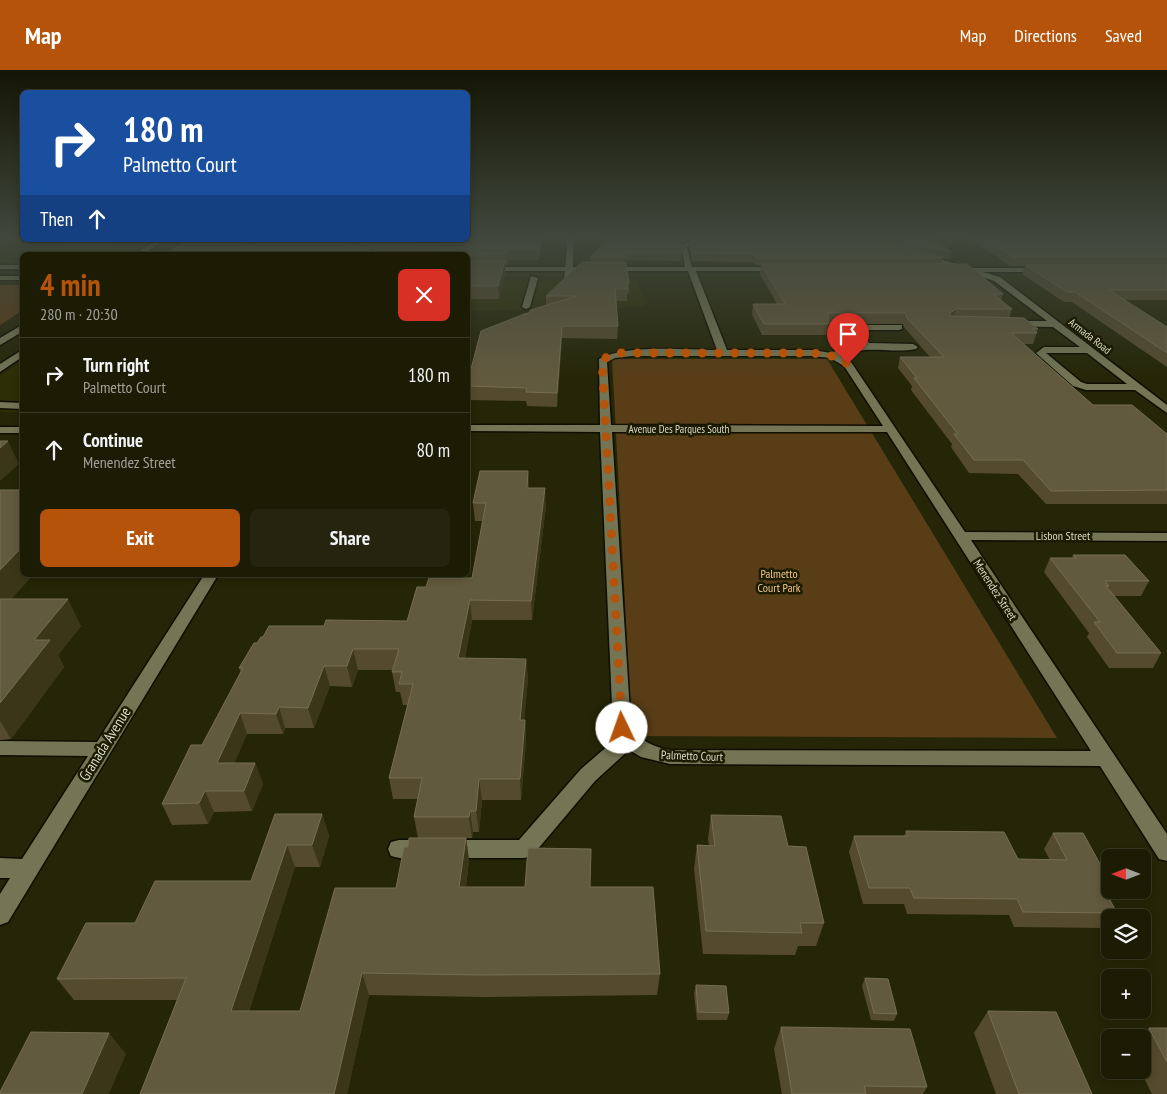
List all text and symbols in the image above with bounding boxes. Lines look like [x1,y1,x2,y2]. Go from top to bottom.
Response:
text: Map [25,20,62,51]
text: Map [960,24,986,47]
text: Directions [1014,24,1077,47]
text: Saved [1105,24,1142,47]
text: 180 m [123,106,204,152]
icon: right [40,110,105,175]
text: Palmetto Court [123,150,237,178]
icon: ahead [83,205,111,233]
text: Then [40,207,73,231]
text: 4 min [40,265,101,304]
button: close [398,269,450,321]
text: 280 m · 20:30 [40,304,118,324]
pin [827,313,869,364]
street label: Armada Road [1066,315,1114,357]
icon: arrive [834,320,862,348]
text: Turn right [83,353,149,377]
icon: right [40,361,68,389]
text: 180 m [408,363,450,387]
text: Palmetto Court [83,377,166,397]
street label: Avenue Des Parques South [629,422,730,436]
text: Continue [83,428,143,452]
icon: ahead [40,436,68,464]
text: 80 m [417,438,450,462]
text: Menendez Street [83,452,176,472]
button: Exit [40,509,240,567]
button: Share [250,509,450,567]
street label: Lisbon Street [1036,528,1091,543]
street label: Menendez Street [970,556,1021,624]
park label: Palmetto Court Park [758,566,801,595]
position arrow [595,701,647,753]
street label: Granada Avenue [74,703,135,784]
street label: Palmetto Court [661,747,724,764]
north arrow [1101,849,1151,899]
map controls [1101,849,1151,1079]
button: layers [1101,909,1151,959]
button: + [1101,969,1151,1019]
button: − [1101,1029,1151,1079]

